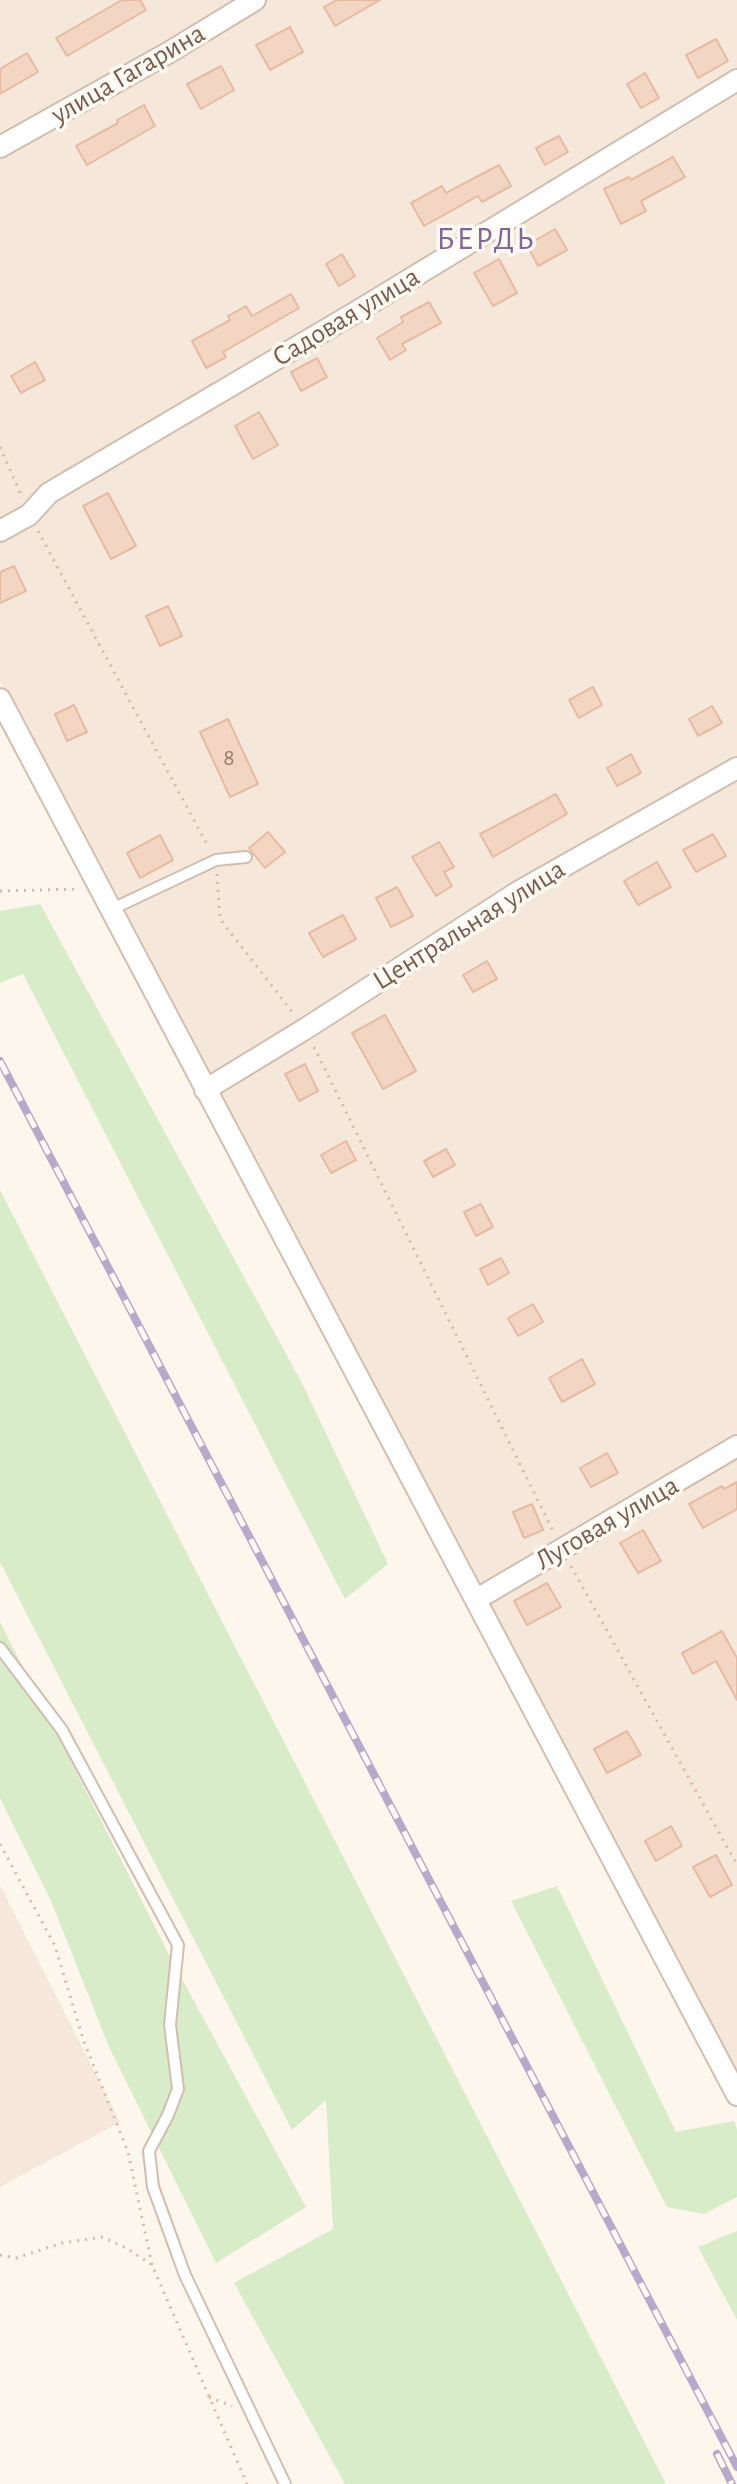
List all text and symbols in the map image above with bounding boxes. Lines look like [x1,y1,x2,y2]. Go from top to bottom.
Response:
street label: улица Гагарина [45,16,211,132]
district label: БЕРДЬ [436,220,536,258]
street label: Садовая улица [266,260,426,374]
house number: 8 [223,744,235,772]
street label: Центральная улица [367,852,571,998]
street label: Луговая улица [529,1468,685,1578]

